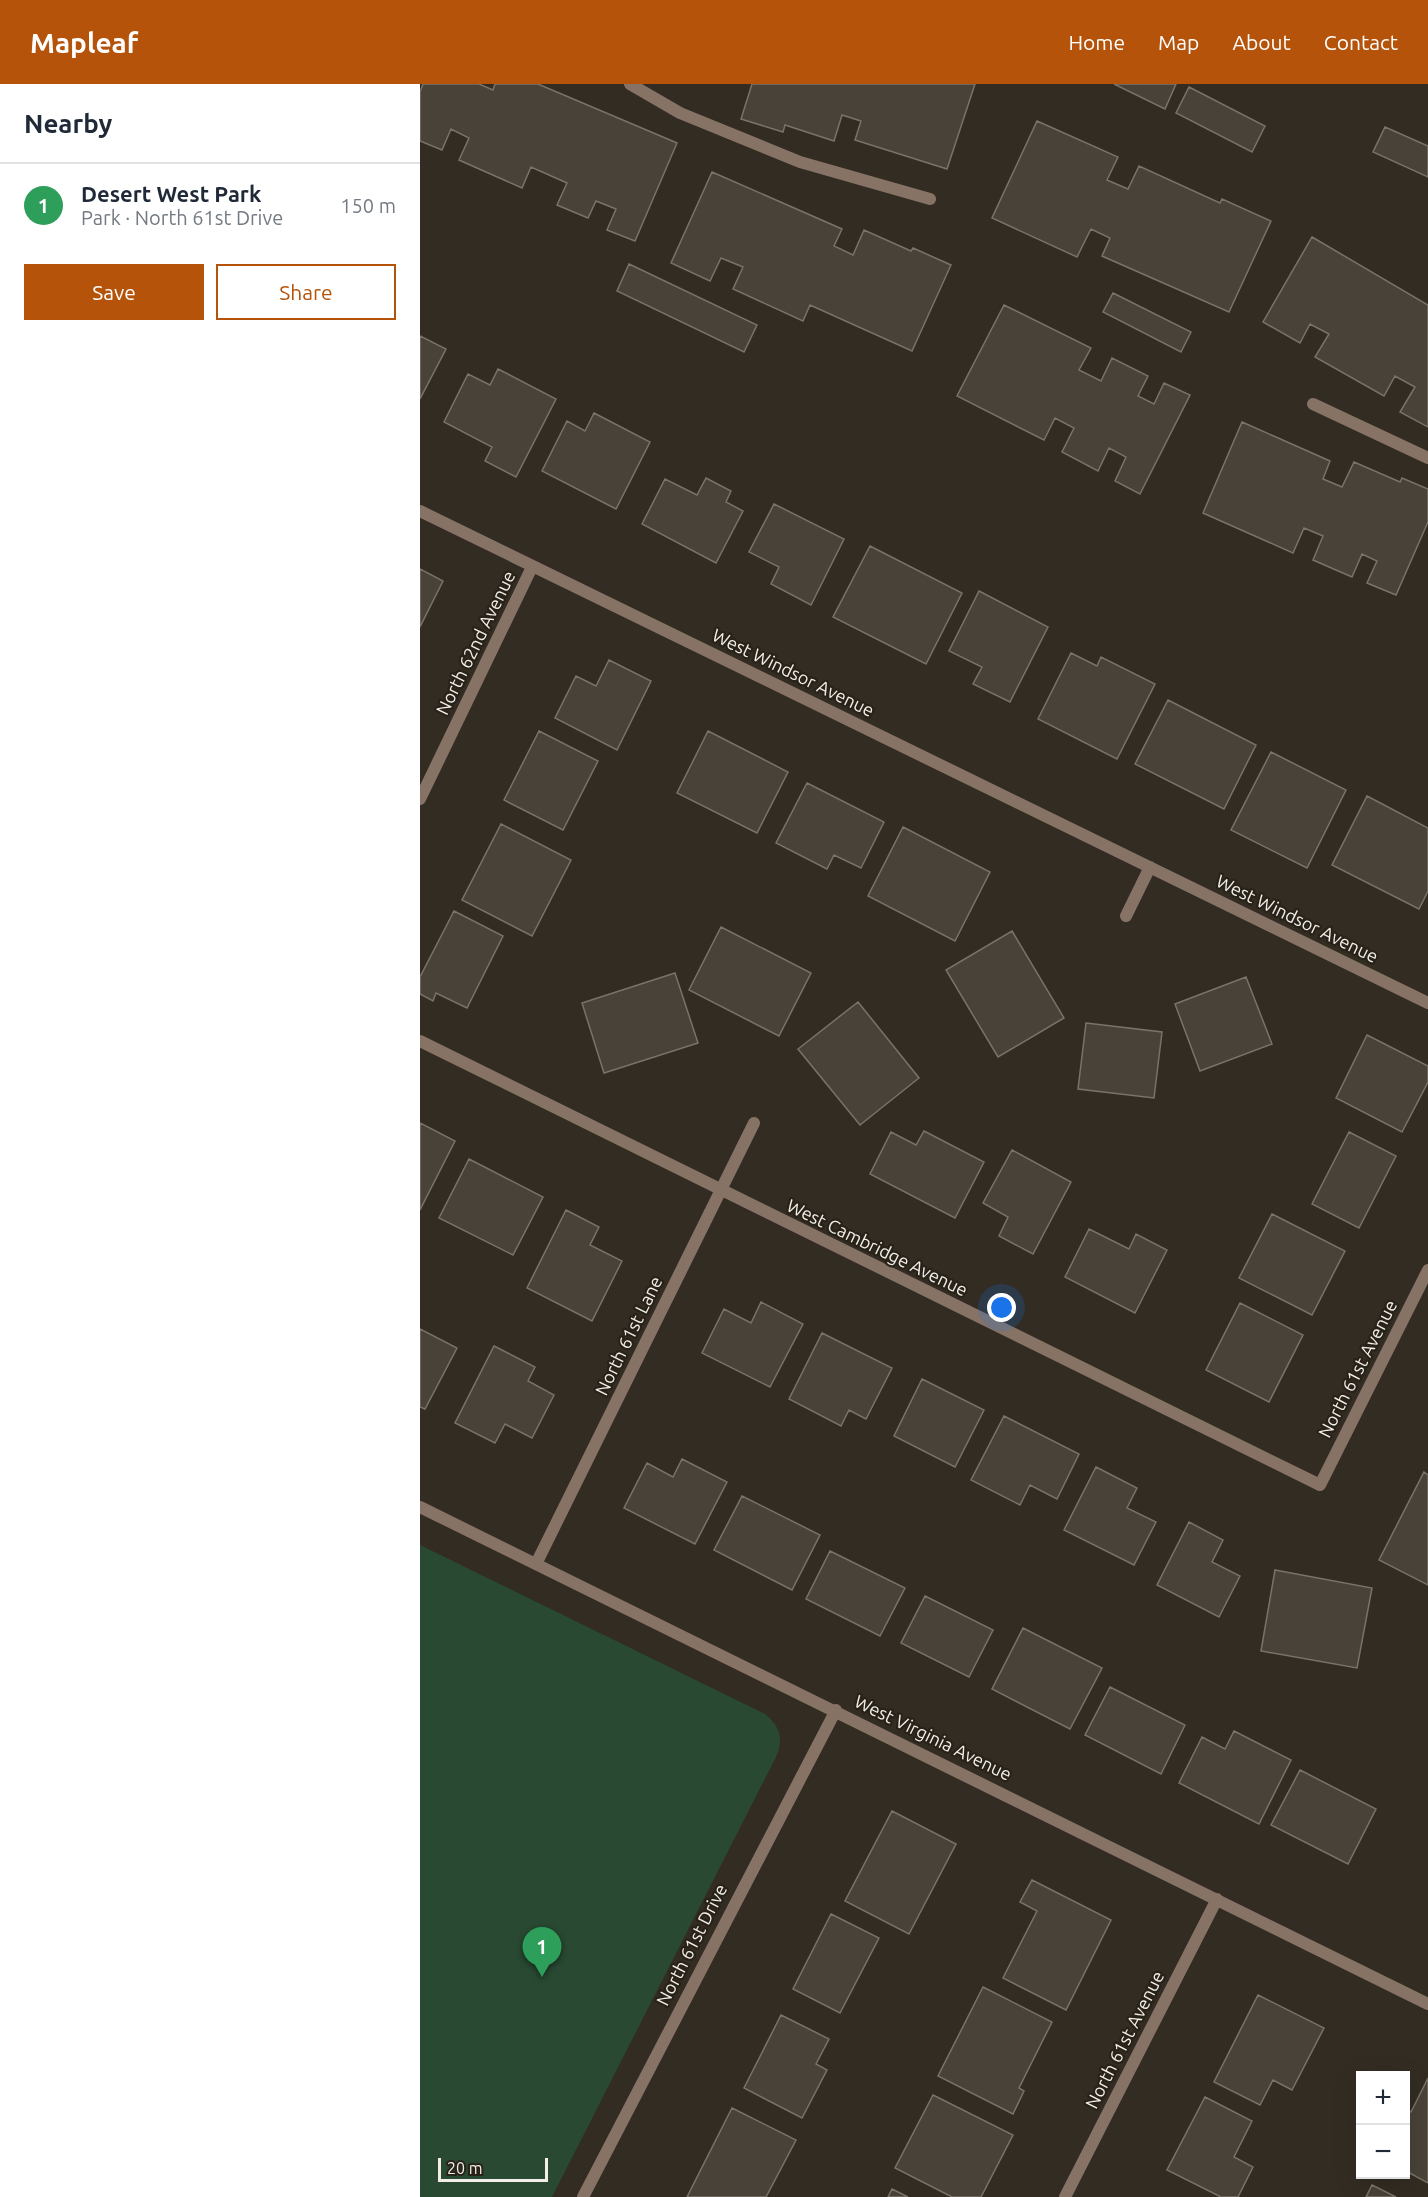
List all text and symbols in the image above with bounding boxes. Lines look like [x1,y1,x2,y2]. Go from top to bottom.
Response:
text: Mapleaf [30,27,138,58]
text: Home [1068,30,1125,54]
text: Map [1158,30,1199,54]
text: About [1232,30,1291,54]
text: Contact [1324,30,1398,54]
text: Nearby [24,109,112,138]
text: Desert West Park [81,181,261,206]
text: 1 [38,194,49,217]
text: 150 m [340,194,396,217]
text: Park · North 61st Drive [81,206,283,229]
button: Save [24,264,204,320]
button: Share [216,264,396,320]
street label: North 62nd Avenue [432,567,519,718]
street label: West Windsor Avenue [709,624,878,720]
street label: West Windsor Avenue [1213,870,1382,966]
street label: West Cambridge Avenue [784,1195,971,1300]
street label: North 61st Lane [591,1273,666,1398]
your location [987,1293,1016,1322]
street label: North 61st Avenue [1314,1296,1400,1441]
street label: West Virginia Avenue [852,1690,1015,1784]
street label: North 61st Drive [652,1881,730,2009]
pin: 1 [522,1928,562,1977]
street label: North 61st Avenue [1081,1967,1167,2112]
map controls [1356,2071,1410,2179]
button: + [1356,2071,1410,2125]
button: − [1356,2125,1410,2179]
scale bar [438,2155,548,2182]
text: 20 m [447,2159,483,2177]

